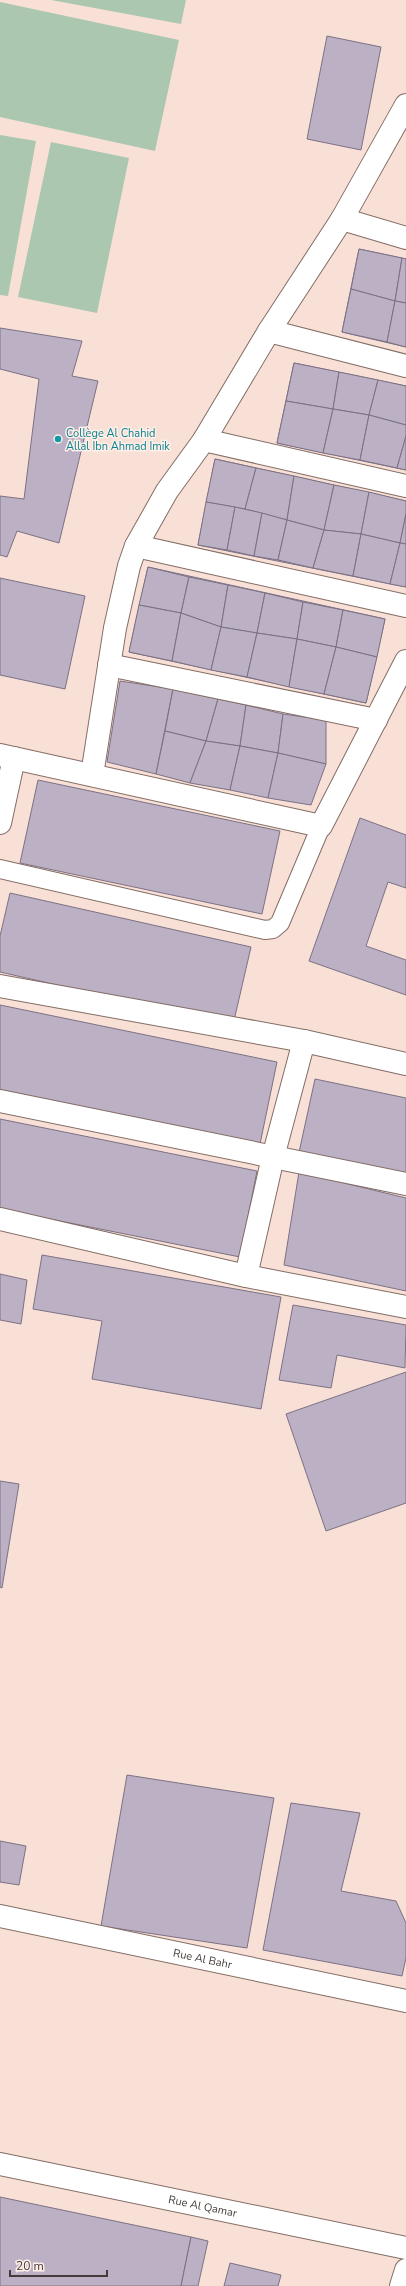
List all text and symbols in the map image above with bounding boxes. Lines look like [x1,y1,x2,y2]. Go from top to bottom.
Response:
place label: Collège Al Chahid Allal Ibn Ahmad Imik [66,426,170,454]
marker: Collège Al Chahid Allal Ibn Ahmad Imik [53,434,63,444]
street label: Rue Al Bahr [172,1945,233,1972]
street label: Rue Al Qamar [167,2192,238,2221]
scale bar [10,2252,107,2278]
text: 20 m [16,2258,44,2274]

